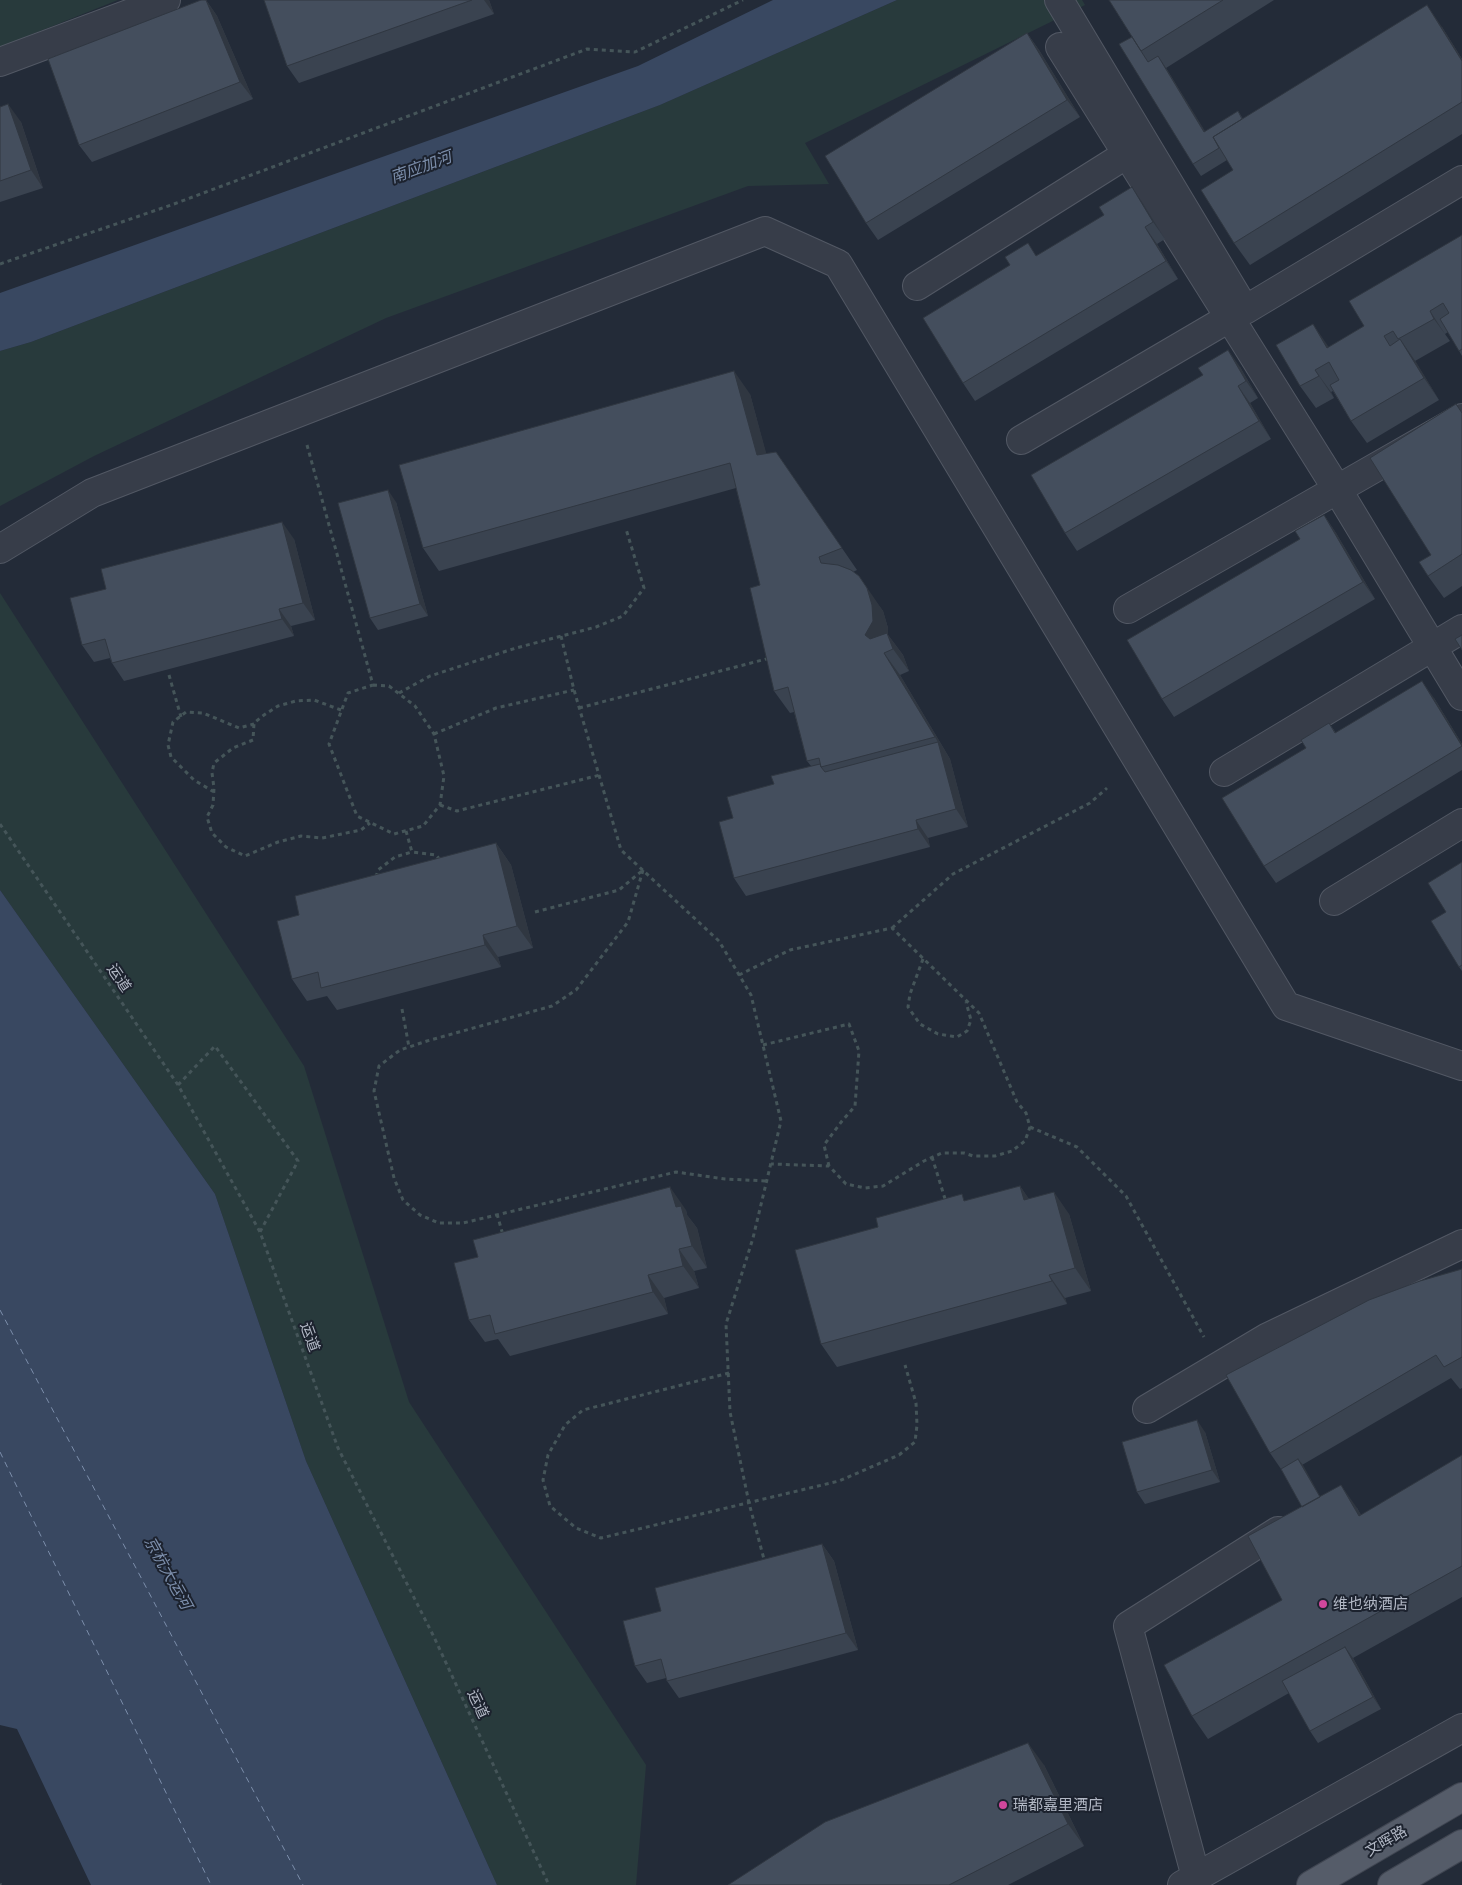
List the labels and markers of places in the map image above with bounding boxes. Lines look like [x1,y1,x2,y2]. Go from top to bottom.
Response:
place label: 维也纳酒店 [1333,1595,1408,1613]
marker: 维也纳酒店 [1317,1598,1329,1610]
place label: 瑞都嘉里酒店 [1013,1796,1103,1814]
marker: 瑞都嘉里酒店 [997,1799,1009,1811]

